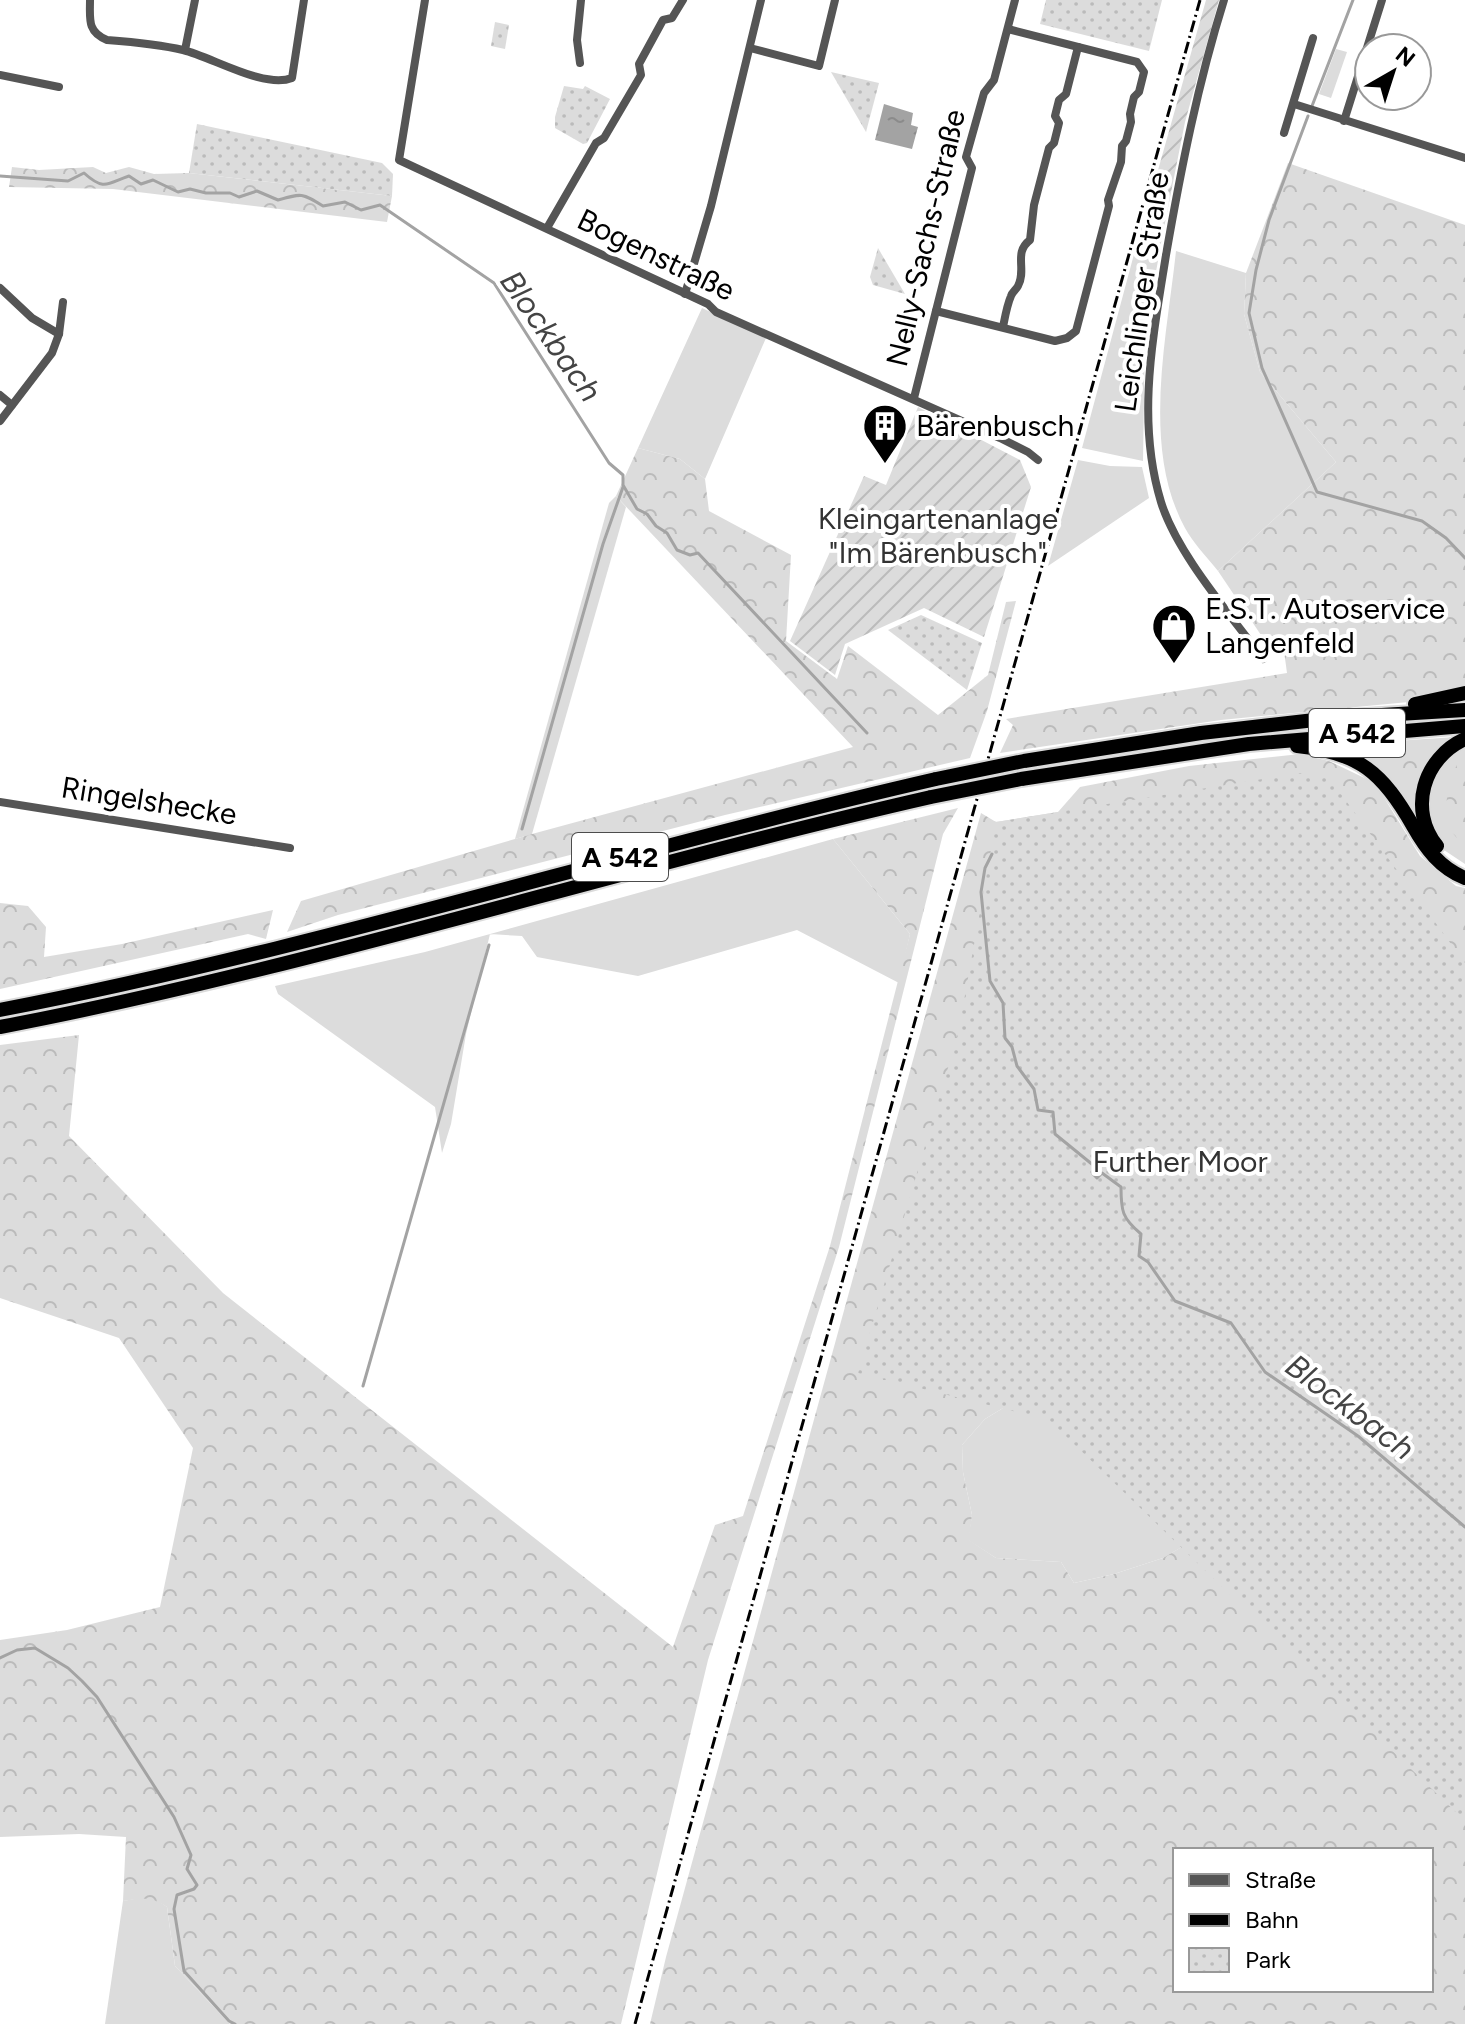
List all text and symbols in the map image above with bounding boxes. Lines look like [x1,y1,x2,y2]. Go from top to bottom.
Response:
north arrow [1353,32,1433,112]
text: N [1390,41,1420,73]
street label: Nelly-Sachs-Straße [878,106,973,370]
street label: Leichlinger Straße [1106,169,1177,414]
street label: Bogenstraße [571,201,741,309]
water label: Blockbach [492,263,610,409]
building icon: Bärenbusch [861,402,909,465]
place label: Bärenbusch [916,407,1074,444]
park label: Kleingartenanlage "Im Bärenbusch" [818,500,1058,571]
place label: E.S.T. Autoservice Langenfeld [1205,590,1445,661]
shop icon: E.S.T. Autoservice Langenfeld [1150,602,1198,665]
road number: A 542 [1309,709,1405,757]
street label: Ringelshecke [59,768,239,833]
road number: A 542 [572,833,668,881]
park label: Further Moor [1092,1143,1268,1180]
water label: Blockbach [1278,1346,1422,1468]
legend [1173,1848,1433,1992]
text: Straße [1245,1865,1316,1894]
text: Bahn [1245,1905,1299,1934]
text: Park [1245,1945,1291,1974]

